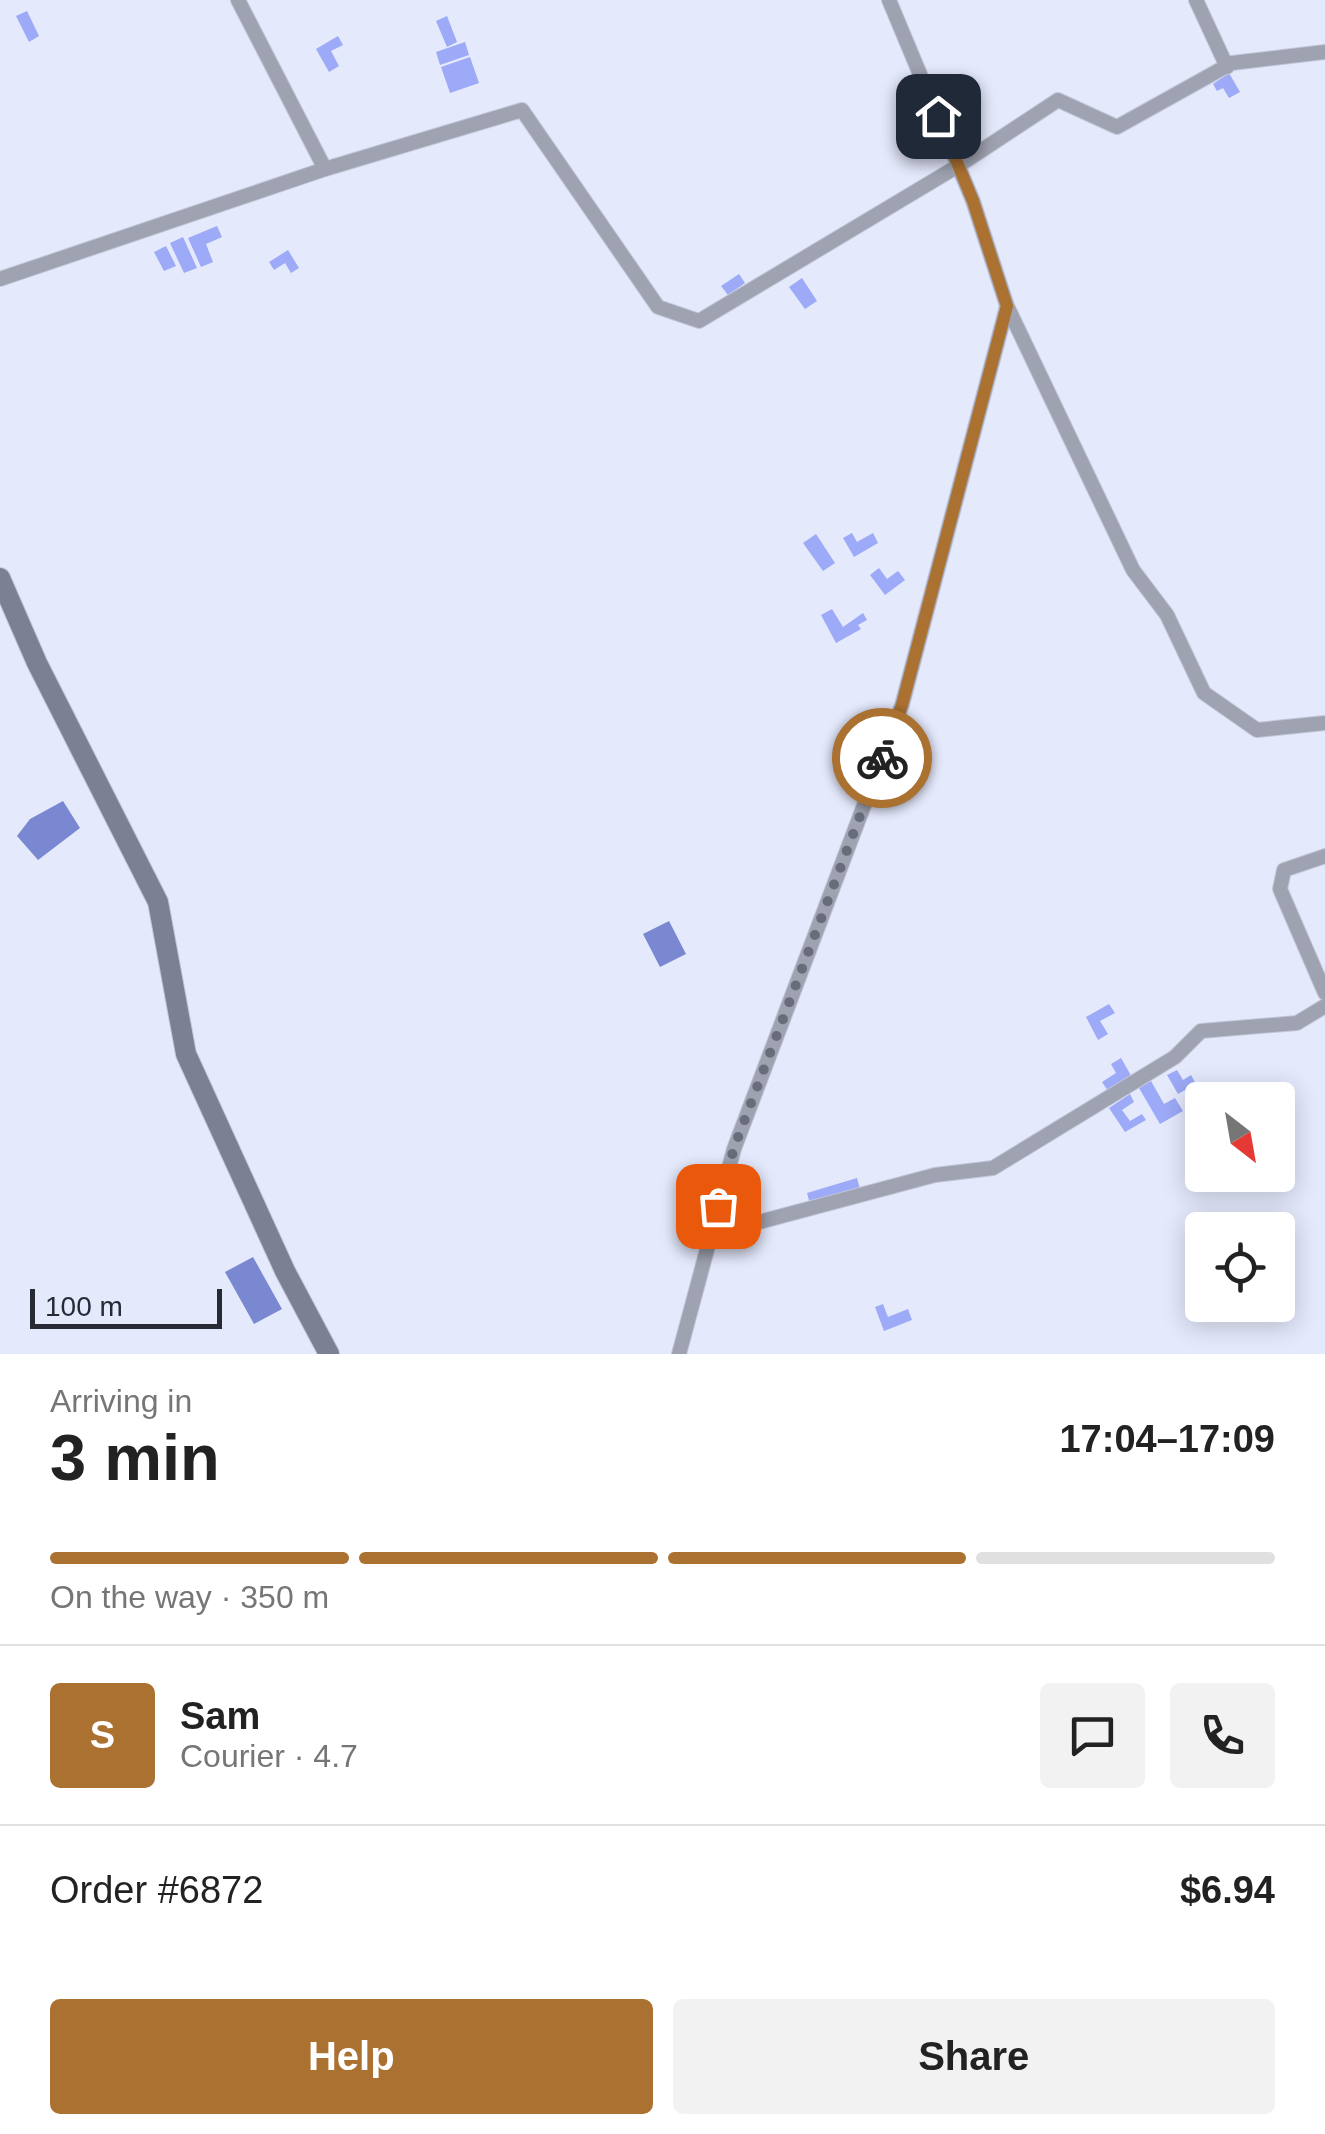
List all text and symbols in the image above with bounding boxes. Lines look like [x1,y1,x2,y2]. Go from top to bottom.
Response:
pin [896,74,981,159]
icon: home [911,89,966,144]
courier [832,708,932,808]
icon: bike [855,731,910,786]
north arrow [1185,1082,1295,1192]
map controls [1185,1082,1295,1322]
pin [676,1164,761,1249]
icon: bag [691,1179,746,1234]
button: locate [1185,1212,1295,1322]
scale bar [30,1284,222,1328]
text: 100 m [45,1291,123,1322]
text: Arriving in [50,1383,192,1419]
text: 17:04–17:09 [1059,1418,1275,1460]
text: 3 min [50,1421,220,1494]
text: On the way · 350 m [50,1579,329,1615]
button: chat [1040,1683,1145,1788]
button: phone [1170,1683,1275,1788]
text: Sam [180,1695,260,1737]
text: S [90,1714,115,1756]
text: Courier · 4.7 [180,1738,358,1774]
text: Order #6872 [50,1869,263,1911]
text: $6.94 [1180,1869,1275,1911]
button: Help [50,1999,653,2114]
button: Share [673,1999,1275,2114]

